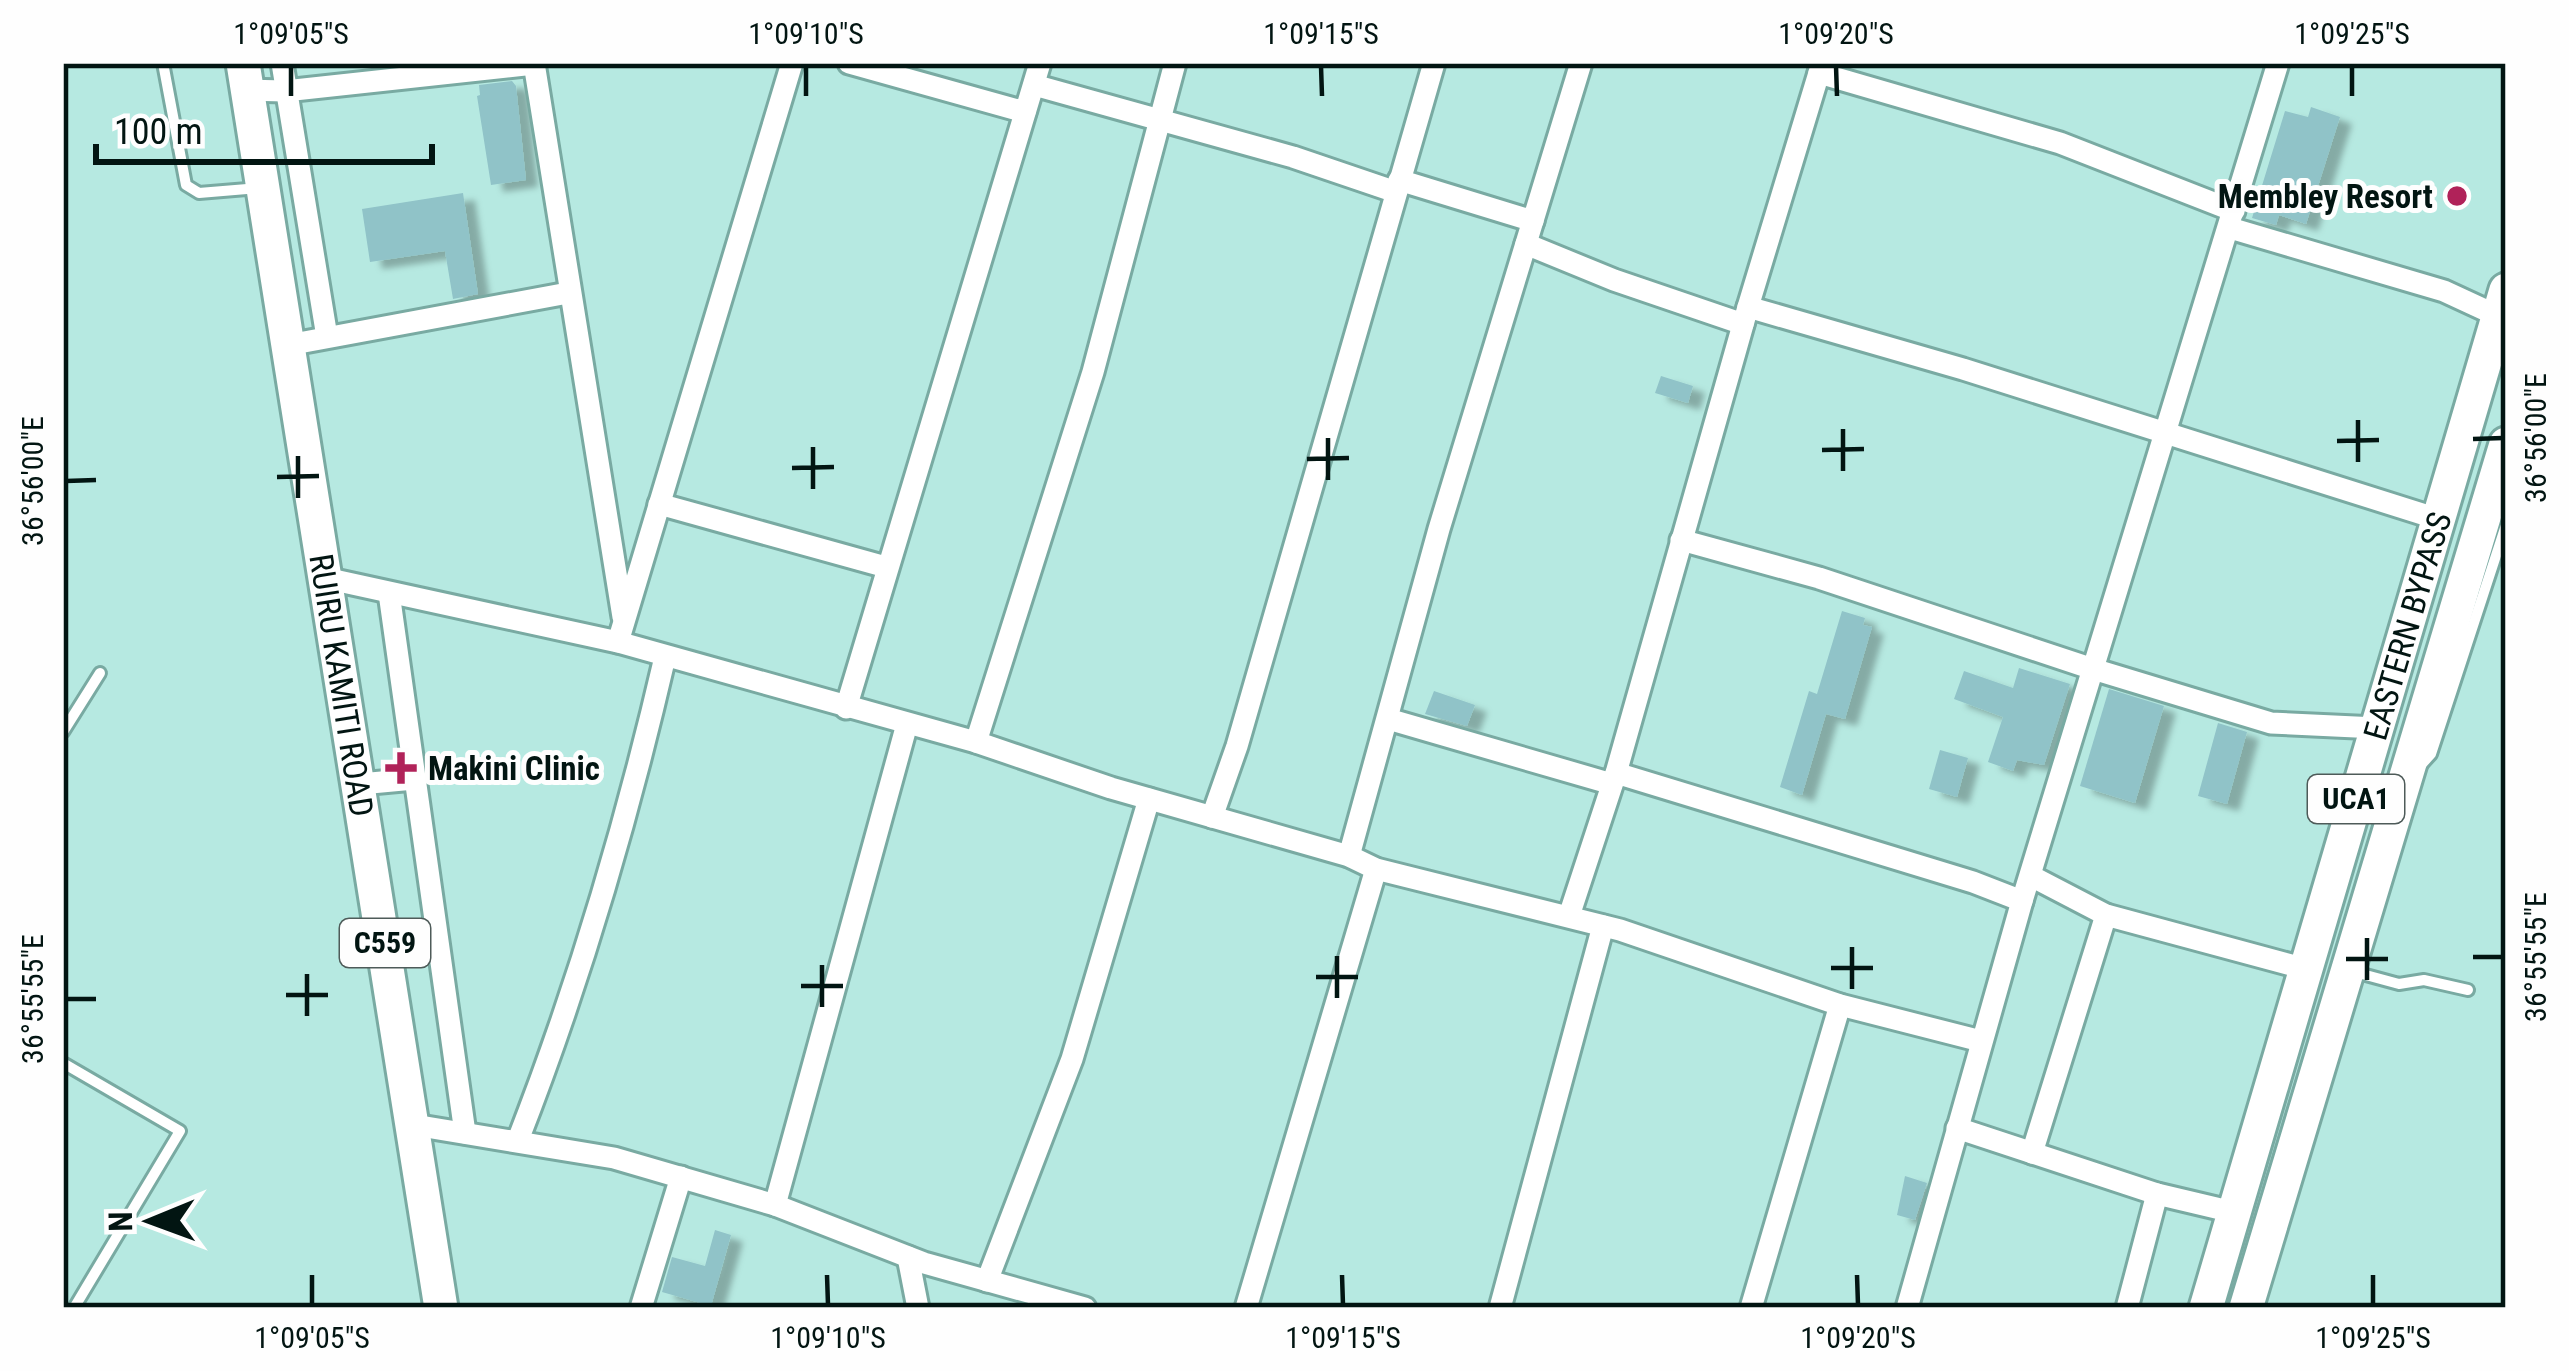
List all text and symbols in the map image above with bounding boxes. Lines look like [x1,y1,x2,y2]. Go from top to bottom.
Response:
text: 1°09'05"S [233,16,349,51]
text: 1°09'10"S [748,16,864,51]
text: 1°09'15"S [1263,16,1379,51]
text: 1°09'20"S [1778,16,1894,51]
text: 1°09'25"S [2294,16,2410,51]
scale bar [96,90,432,164]
text: 100 m [114,111,203,153]
place label: Membley Resort [2218,177,2433,216]
marker: Membley Resort [2444,183,2470,209]
text: 36°56'00"E [2518,373,2553,503]
text: 36°56'00"E [15,416,50,546]
street label: EASTERN BYPASS [2355,508,2459,745]
street label: RUIRU KAMITI ROAD [301,551,382,819]
place label: Makini Clinic [428,749,600,788]
marker: Makini Clinic [385,752,417,784]
road number: UCA1 [2308,775,2404,823]
text: 36°55'55"E [2518,892,2553,1022]
road number: C559 [340,919,430,967]
text: 36°55'55"E [15,934,50,1064]
north arrow [90,1161,210,1281]
text: N [101,1211,140,1232]
text: 1°09'05"S [254,1320,370,1355]
text: 1°09'10"S [770,1320,886,1355]
text: 1°09'15"S [1285,1320,1401,1355]
text: 1°09'20"S [1800,1320,1916,1355]
text: 1°09'25"S [2315,1320,2431,1355]

